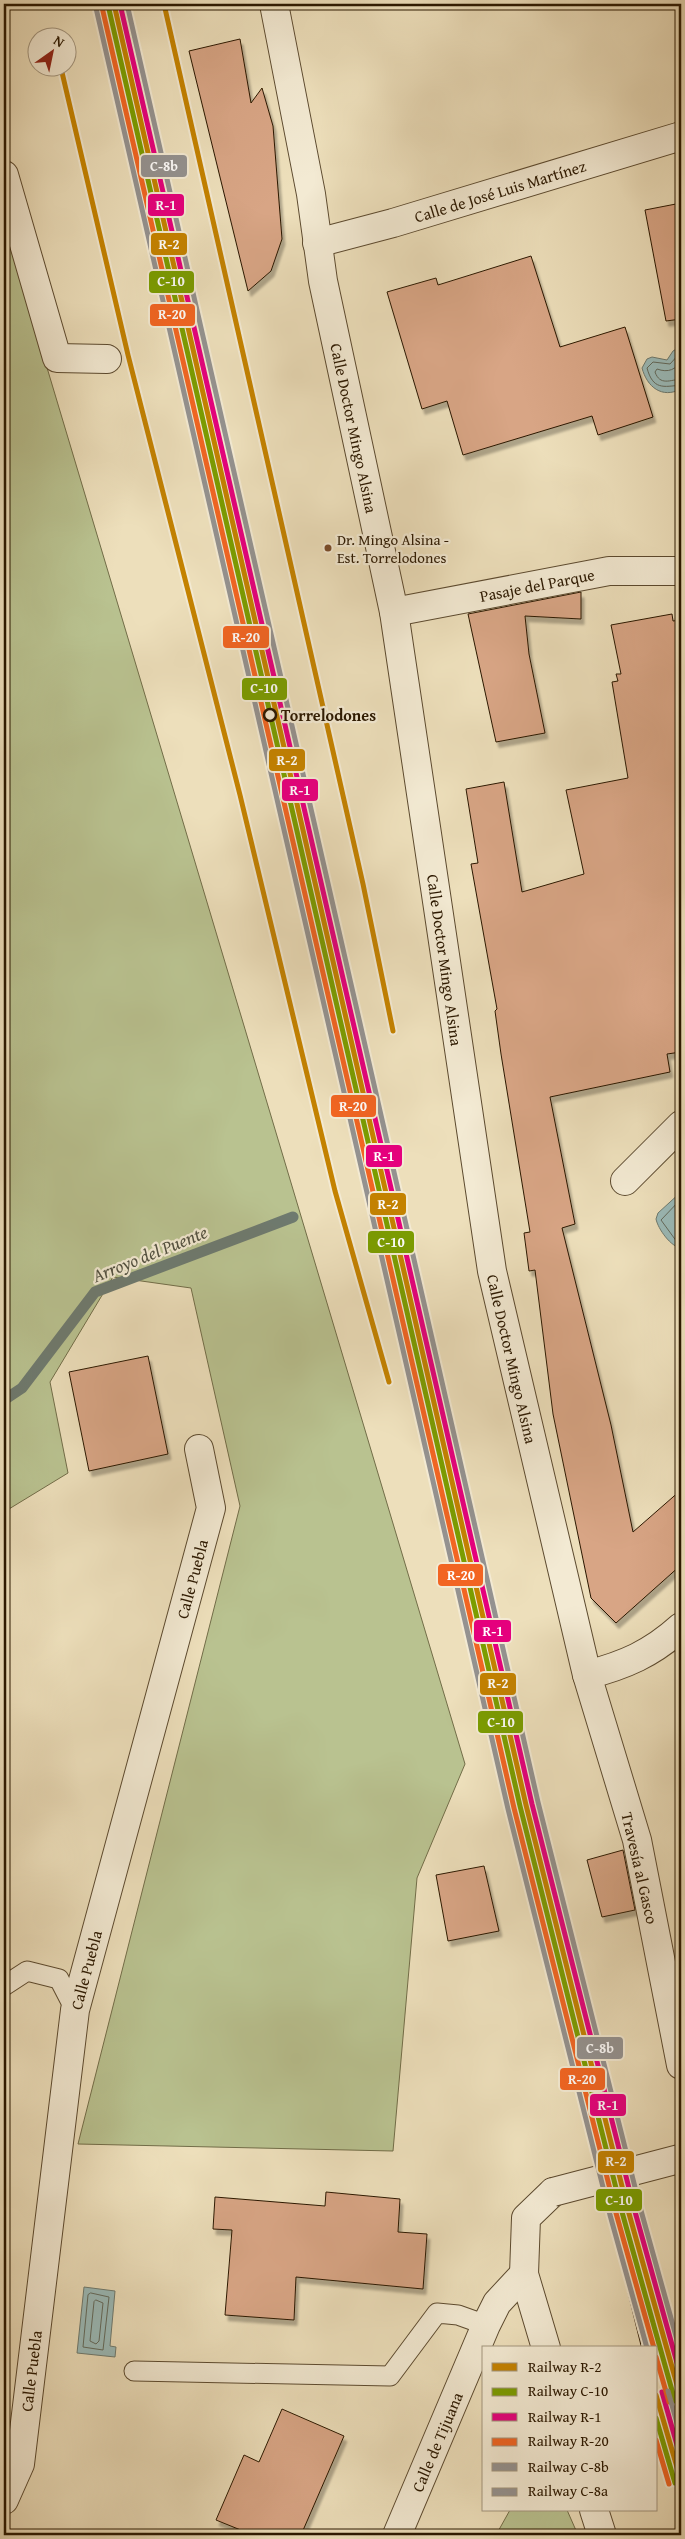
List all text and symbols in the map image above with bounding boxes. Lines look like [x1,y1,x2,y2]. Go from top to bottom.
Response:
north arrow [28,28,78,78]
text: N [50,30,69,52]
street label: Calle de José Luis Martínez [411,153,589,229]
line badge: C-8b [140,154,188,178]
text: C-8b [150,156,178,176]
line badge: R-1 [147,193,185,217]
text: R-1 [156,195,177,215]
line badge: R-2 [150,232,188,256]
text: R-2 [159,234,180,254]
line badge: C-10 [148,270,195,294]
text: C-10 [157,271,185,291]
line badge: R-20 [149,303,196,327]
text: R-20 [158,304,186,324]
street label: Calle Doctor Mingo Alsina [324,341,384,516]
place label: Dr. Mingo Alsina - Est. Torrelodones [337,529,449,568]
marker: Dr. Mingo Alsina - Est. Torrelodones [323,543,333,553]
street label: Pasaje del Parque [477,562,597,608]
line badge: R-20 [222,625,270,649]
text: R-20 [232,627,260,647]
line badge: C-10 [241,677,288,701]
text: C-10 [250,678,278,698]
place label: Torrelodones [281,703,376,727]
marker: Torrelodones [263,708,277,722]
line badge: R-2 [268,748,306,772]
text: R-2 [277,750,298,770]
line badge: R-1 [281,778,319,802]
text: R-1 [290,780,311,800]
street label: Calle Doctor Mingo Alsina [421,873,469,1048]
line badge: R-20 [330,1094,377,1118]
text: R-20 [339,1096,367,1116]
line badge: R-1 [365,1144,403,1168]
text: R-1 [374,1146,395,1166]
line badge: R-2 [369,1192,407,1216]
text: R-2 [378,1194,399,1214]
water label: Arroyo del Puente [87,1218,211,1289]
line badge: C-10 [367,1230,415,1254]
text: C-10 [377,1232,405,1252]
street label: Calle Doctor Mingo Alsina [481,1272,543,1446]
street label: Calle Puebla [170,1536,214,1621]
line badge: R-20 [437,1563,484,1587]
text: R-20 [447,1565,475,1585]
line badge: R-1 [473,1619,512,1643]
text: R-1 [483,1621,504,1641]
line badge: R-2 [479,1672,517,1696]
text: R-2 [488,1673,509,1693]
line badge: C-10 [477,1710,524,1734]
text: C-10 [487,1712,515,1732]
street label: Travesía al Gasco [615,1810,665,1926]
street label: Calle Puebla [64,1927,108,2012]
line badge: C-8b [576,2036,624,2060]
text: C-8b [586,2038,614,2058]
line badge: R-20 [559,2067,606,2091]
text: R-20 [568,2069,596,2089]
line badge: R-1 [589,2093,627,2117]
text: R-1 [598,2095,619,2115]
line badge: R-2 [597,2150,635,2174]
text: R-2 [606,2151,627,2171]
line badge: C-10 [595,2188,643,2212]
text: C-10 [605,2190,633,2210]
street label: Calle Puebla [14,2329,48,2413]
legend [482,2346,658,2512]
text: Railway R-2 [528,2356,601,2377]
text: Railway C-10 [528,2380,608,2401]
street label: Calle de Tijuana [405,2388,469,2496]
text: Railway R-1 [528,2406,601,2427]
text: Railway R-20 [528,2430,609,2451]
text: Railway C-8b [528,2456,609,2477]
text: Railway C-8a [528,2480,608,2501]

